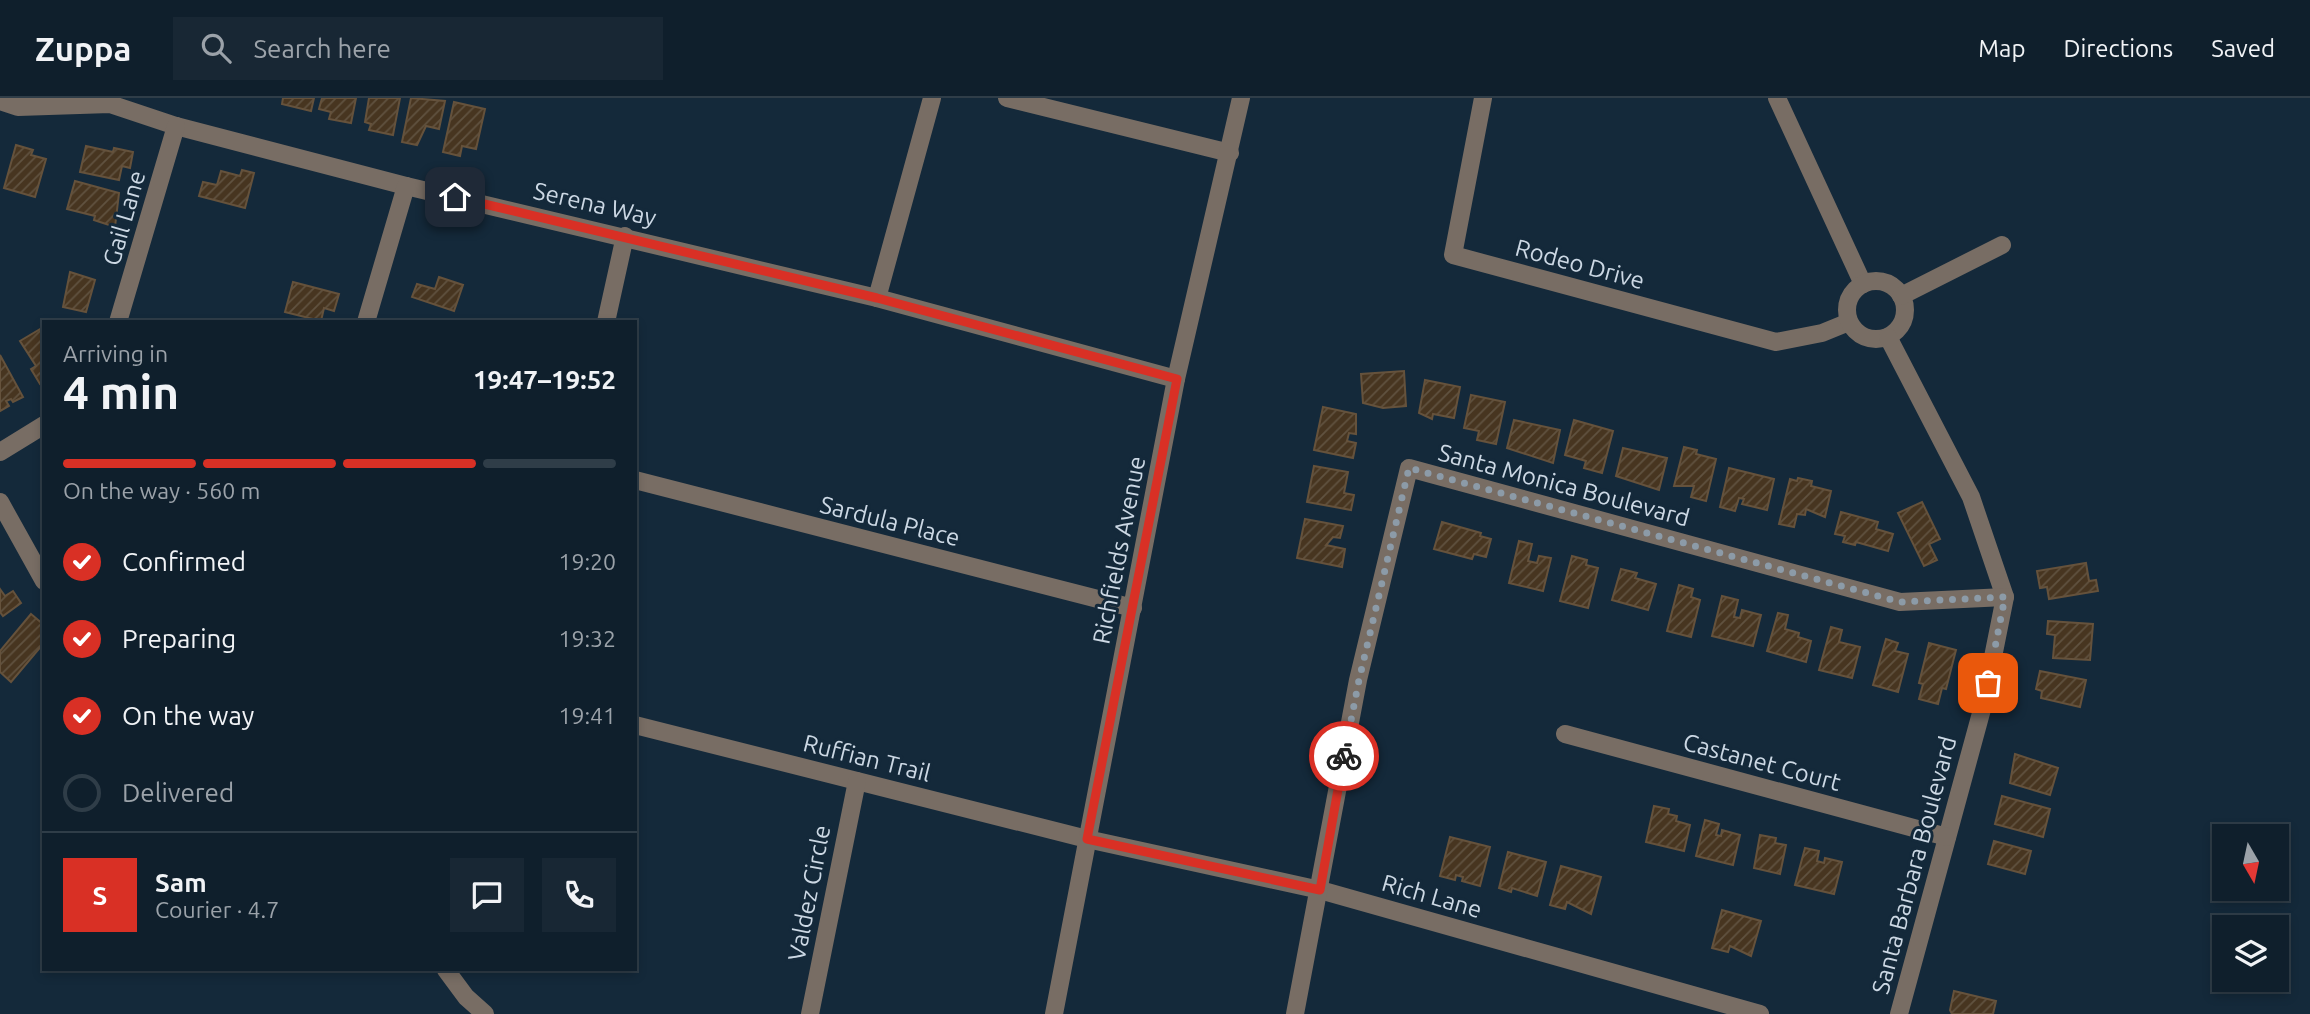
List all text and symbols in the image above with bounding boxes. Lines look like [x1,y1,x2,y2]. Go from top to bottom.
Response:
search box [173,17,663,80]
icon: search [197,29,235,67]
text: Zuppa [35,30,131,67]
text: Search here [253,34,391,63]
text: Map [1978,35,2025,62]
text: Directions [2063,35,2173,62]
text: Saved [2211,35,2275,62]
street label: Gail Lane [98,167,150,269]
pin [425,167,485,227]
street label: Serena Way [531,177,659,231]
icon: home [436,178,474,216]
street label: Rodeo Drive [1513,234,1647,294]
text: Arriving in [63,341,168,366]
text: 19:47–19:52 [473,365,616,394]
text: 4 min [63,366,179,418]
street label: Santa Monica Boulevard [1435,438,1693,532]
street label: Richfields Avenue [1088,454,1150,646]
text: On the way · 560 m [63,478,260,503]
street label: Sardula Place [817,491,963,551]
icon: check [63,543,101,581]
text: Confirmed [122,547,246,576]
text: 19:20 [558,549,616,574]
icon: check [63,620,101,658]
text: Preparing [122,624,236,653]
text: 19:32 [558,626,616,651]
pin [1958,653,2018,713]
icon: bag [1969,664,2007,702]
icon: check [63,697,101,735]
text: On the way [122,701,254,730]
text: 19:41 [558,703,616,728]
courier [1309,721,1379,791]
street label: Castanet Court [1680,728,1844,796]
street label: Ruffian Trail [800,729,934,787]
street label: Santa Barbara Boulevard [1867,733,1961,997]
icon: bike [1325,737,1363,775]
text: Delivered [122,778,234,807]
street label: Valdez Circle [783,823,835,963]
north arrow [2212,824,2289,901]
map controls [2212,824,2289,992]
button: chat [450,858,524,932]
button: phone [542,858,616,932]
text: Sam [155,868,207,897]
street label: Rich Lane [1379,869,1485,923]
text: S [93,881,107,910]
text: Courier · 4.7 [155,897,279,922]
button: layers [2212,915,2289,992]

